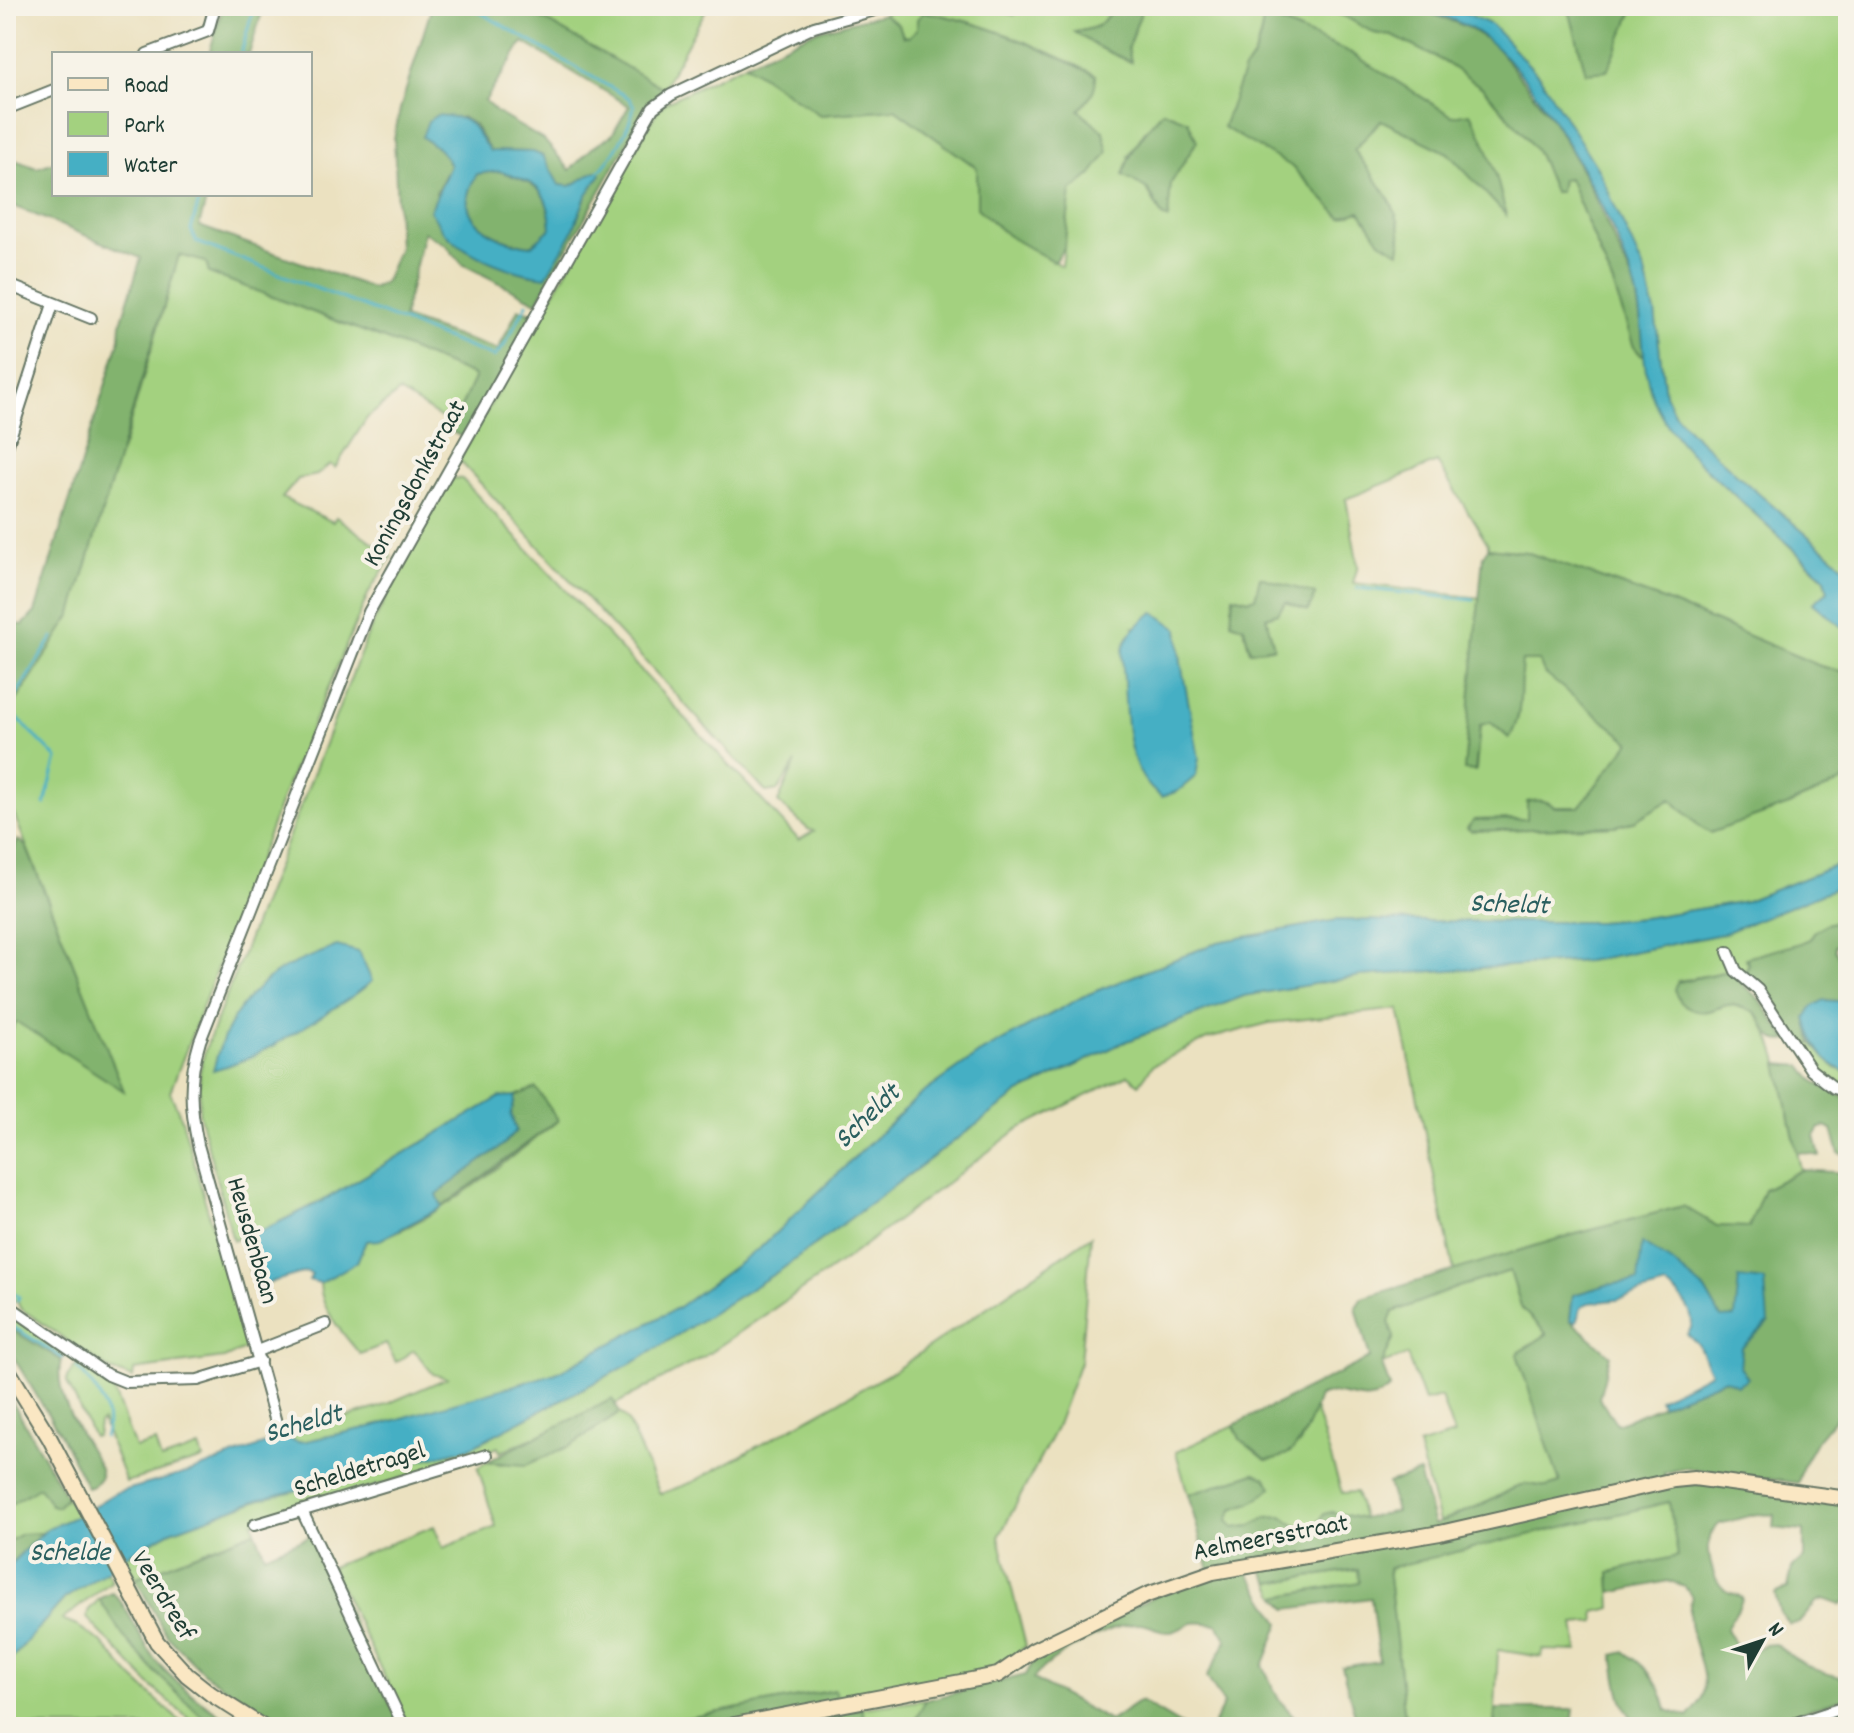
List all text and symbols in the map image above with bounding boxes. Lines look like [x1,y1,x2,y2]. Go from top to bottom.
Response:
legend [52,52,312,196]
text: Road [124,70,169,104]
text: Park [124,110,165,144]
text: Water [124,150,177,184]
street label: Koningsdonkstraat [355,394,477,574]
water label: Scheldt [1469,886,1552,928]
water label: Scheldt [827,1074,913,1160]
street label: Heusdenbaan [215,1173,287,1309]
water label: Scheldt [261,1395,350,1456]
street label: Scheldetragel [290,1433,430,1509]
street label: Aelmeersstraat [1190,1506,1352,1572]
water label: Schelde [30,1535,112,1575]
street label: Veerdreef [121,1544,204,1649]
north arrow [1722,1601,1802,1681]
text: N [1759,1616,1790,1645]

